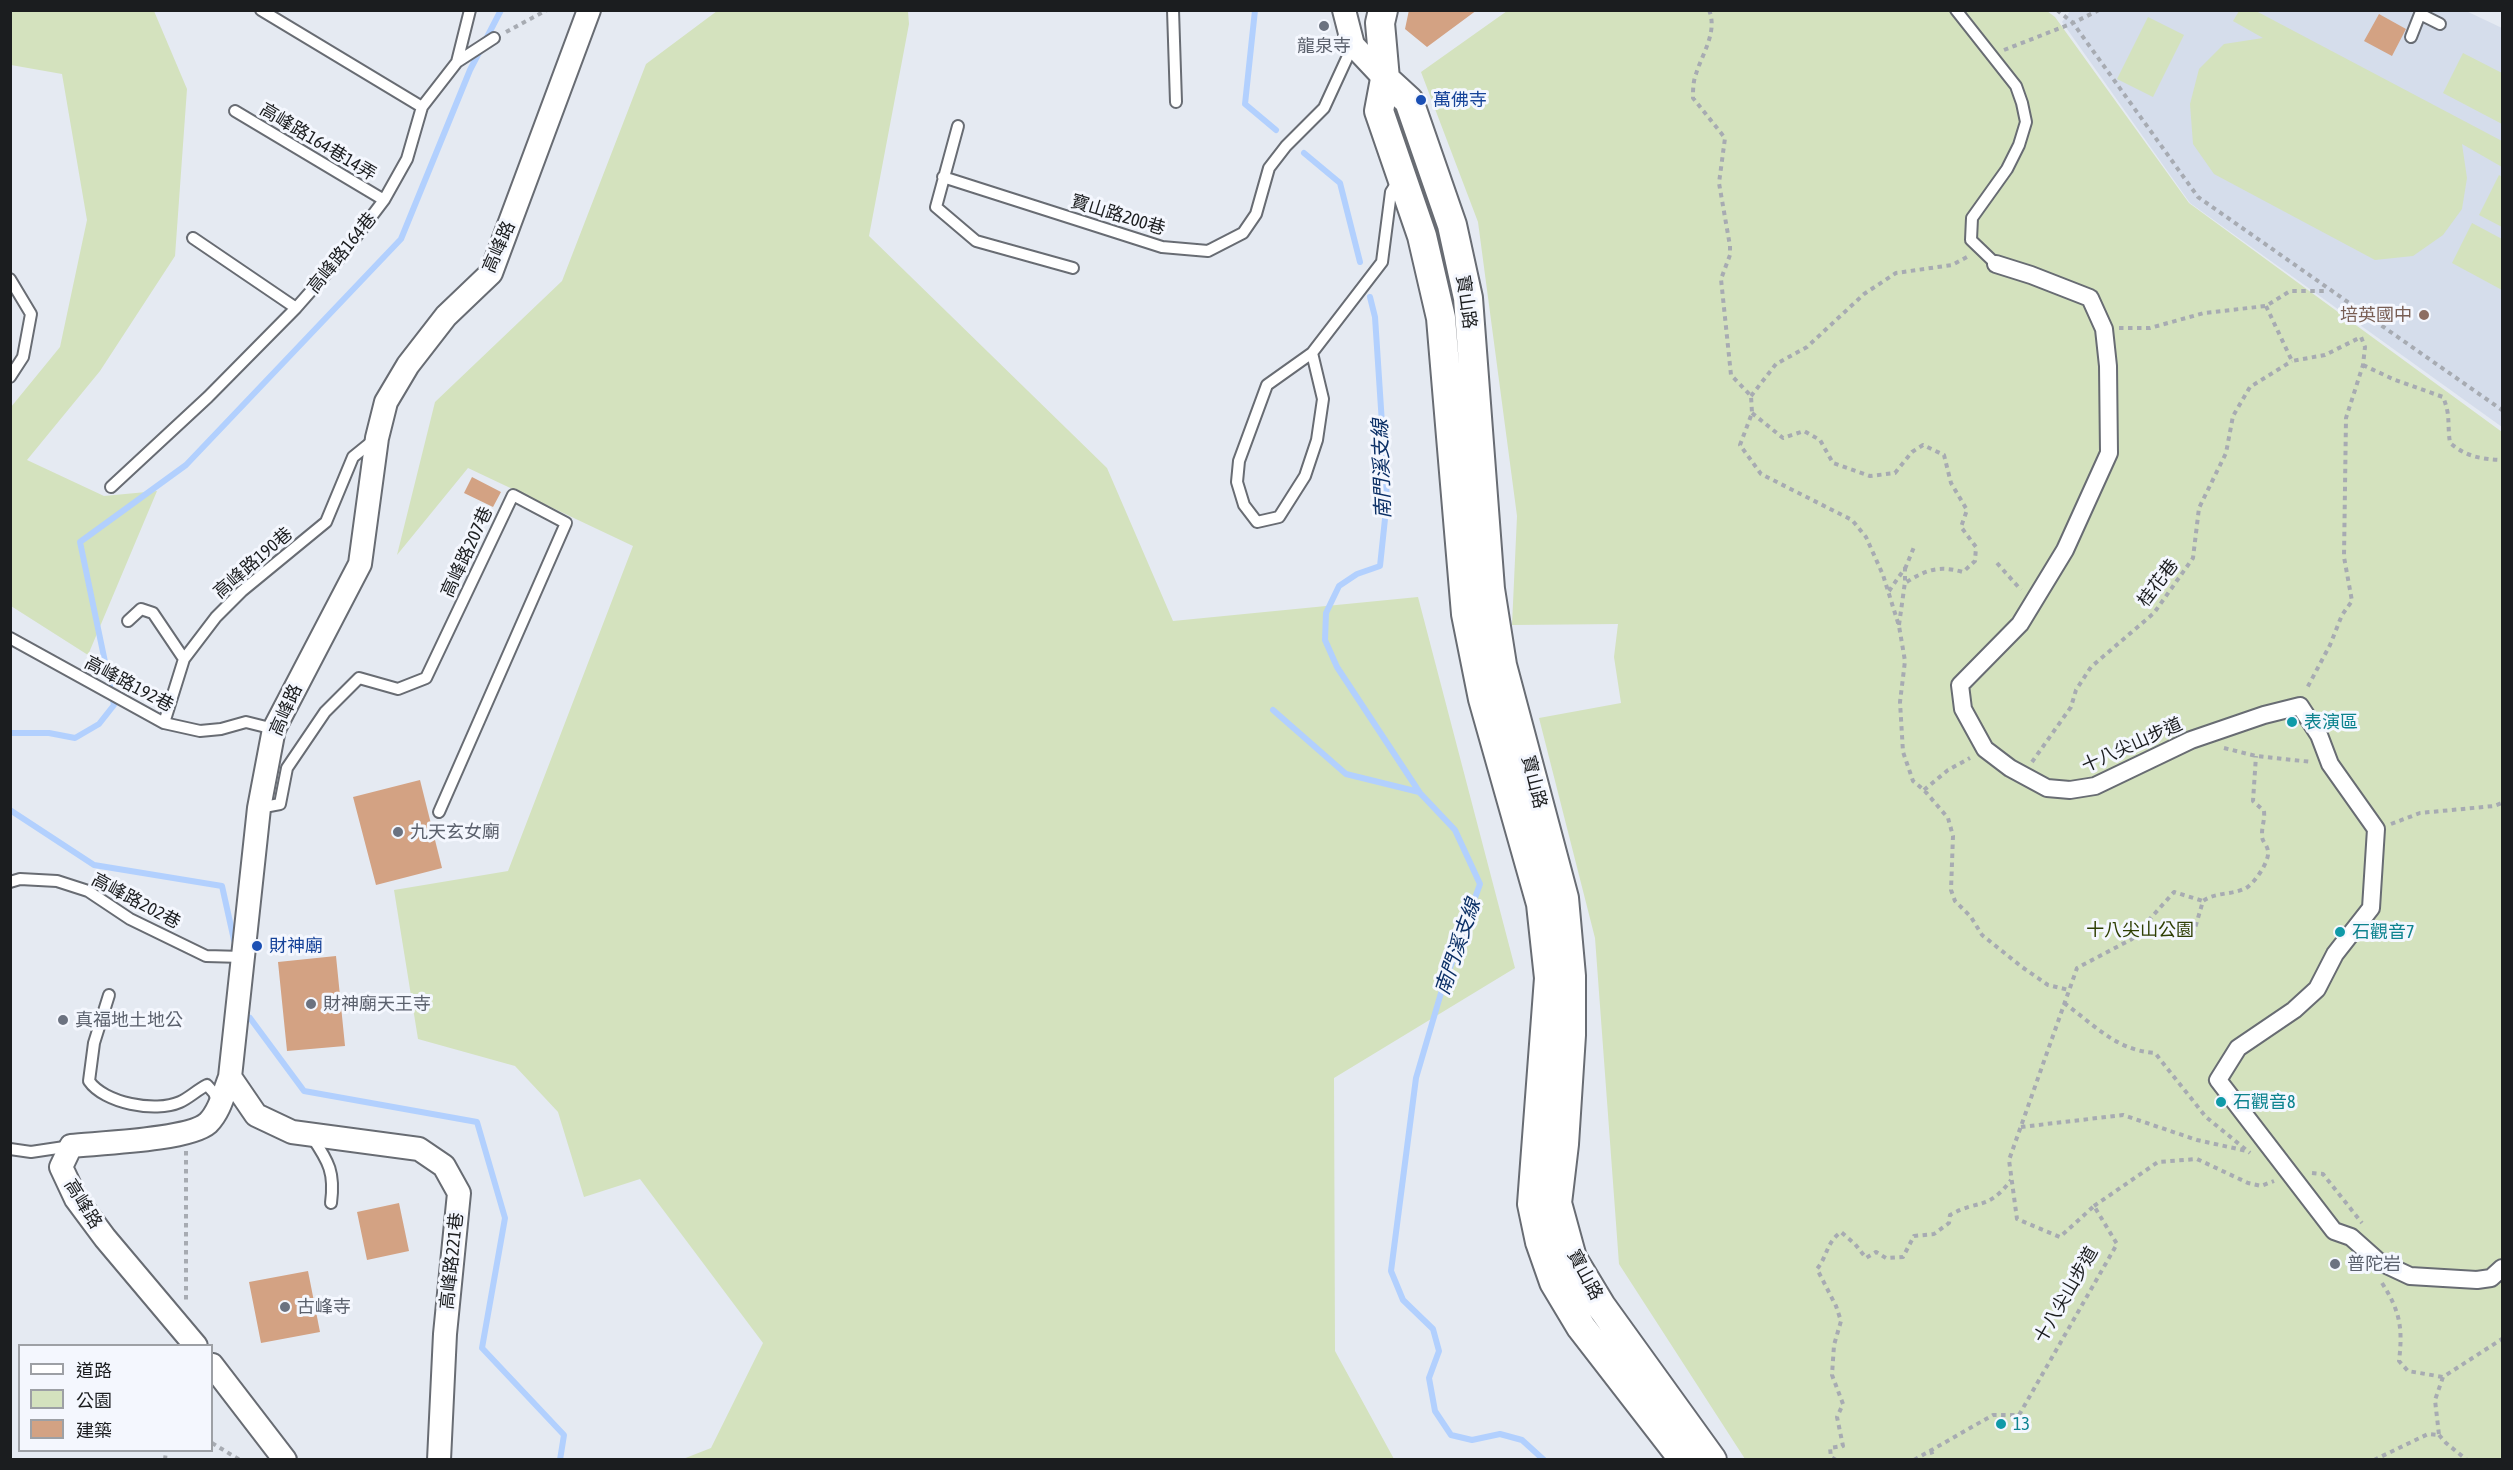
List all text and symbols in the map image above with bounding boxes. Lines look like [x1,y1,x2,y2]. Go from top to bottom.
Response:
marker: 龍泉寺 [1317,19,1331,33]
place label: 龍泉寺 [1297,35,1351,57]
place label: 萬佛寺 [1433,89,1487,111]
marker: 萬佛寺 [1414,93,1428,107]
street label: 高峰路164巷14弄 [256,99,380,185]
street label: 寶山路200巷 [1068,190,1168,240]
street label: 高峰路164巷 [303,208,381,298]
street label: 高峰路 [478,218,520,276]
street label: 寶山路 [1452,274,1480,330]
place label: 培英國中 [2340,304,2412,326]
marker: 培英國中 [2417,308,2431,322]
water label: 南門溪支線 [1368,419,1396,519]
street label: 高峰路207巷 [437,503,497,601]
street label: 高峰路190巷 [209,523,297,603]
street label: 桂花巷 [2133,555,2183,611]
street label: 高峰路192巷 [81,652,177,716]
street label: 高峰路 [265,681,307,739]
place label: 表演區 [2304,711,2358,733]
street label: 十八尖山步道 [2078,713,2186,777]
marker: 表演區 [2285,715,2299,729]
street label: 寶山路 [1517,753,1551,811]
place label: 九天玄女廟 [410,821,500,843]
marker: 九天玄女廟 [391,825,405,839]
street label: 高峰路202巷 [88,869,184,933]
water label: 南門溪支線 [1430,896,1486,998]
park label: 十八尖山公園 [2086,919,2194,941]
place label: 石觀音7 [2352,921,2414,943]
marker: 石觀音7 [2333,925,2347,939]
place label: 財神廟 [269,935,323,957]
marker: 財神廟 [250,939,264,953]
place label: 財神廟天王寺 [323,993,431,1015]
marker: 財神廟天王寺 [304,997,318,1011]
place label: 真福地土地公 [75,1009,183,1031]
marker: 真福地土地公 [56,1013,70,1027]
place label: 石觀音8 [2233,1091,2295,1113]
marker: 石觀音8 [2214,1095,2228,1109]
street label: 高峰路 [60,1175,106,1233]
street label: 高峰路221巷 [436,1211,468,1311]
street label: 十八尖山步道 [2030,1243,2102,1347]
street label: 寶山路 [1563,1246,1607,1304]
place label: 普陀岩 [2347,1253,2401,1275]
marker: 普陀岩 [2328,1257,2342,1271]
place label: 古峰寺 [297,1296,351,1318]
marker: 古峰寺 [278,1300,292,1314]
legend [18,1344,213,1452]
text: 道路 [76,1360,112,1381]
text: 公園 [76,1390,112,1411]
place label: 13 [2013,1413,2030,1435]
marker: 13 [1994,1417,2008,1431]
text: 建築 [76,1420,112,1441]

